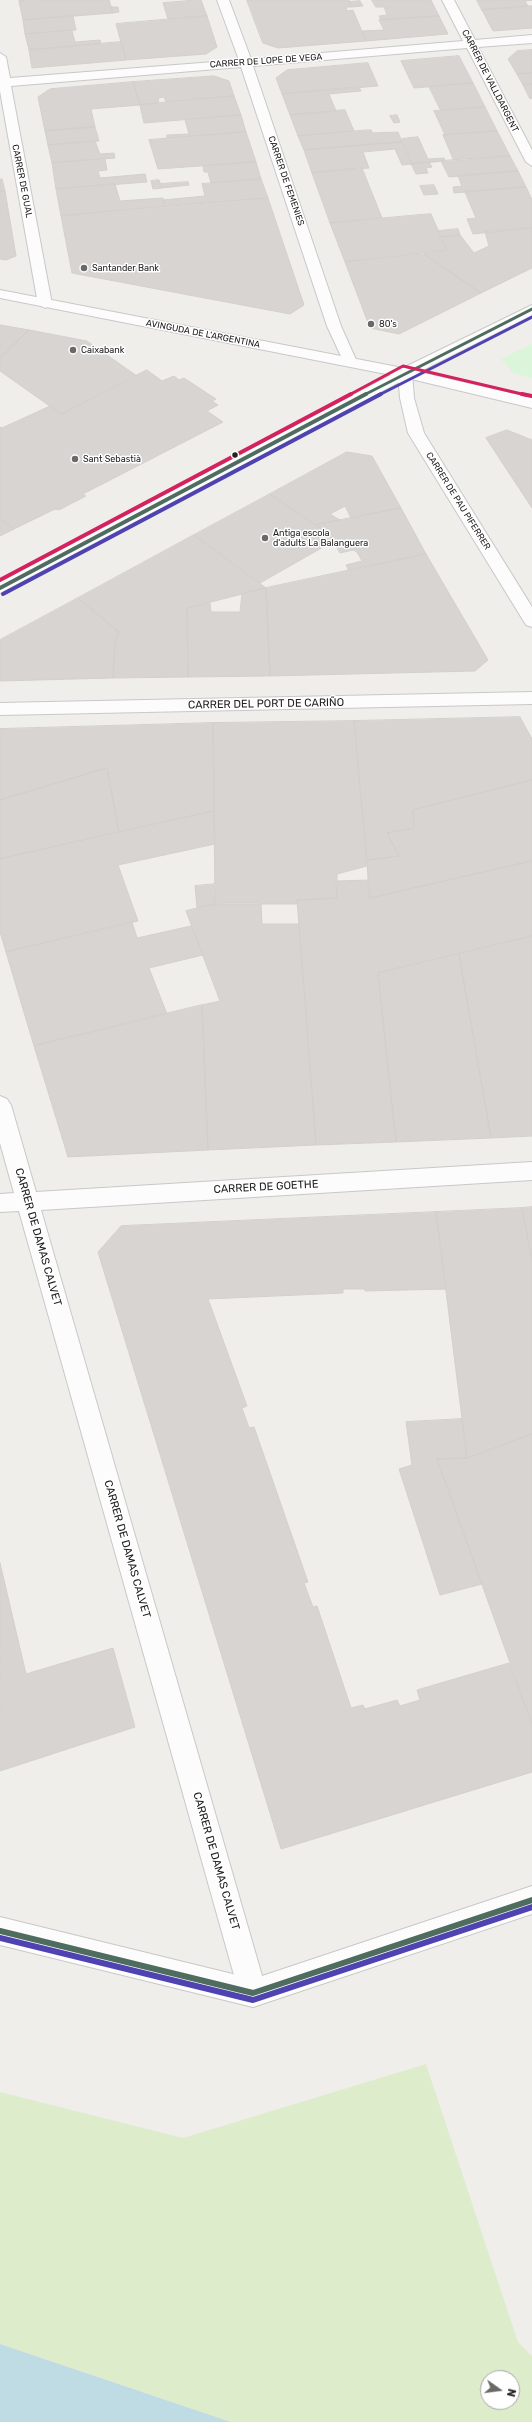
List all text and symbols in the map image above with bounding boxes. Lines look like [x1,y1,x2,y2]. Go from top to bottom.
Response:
street label: CARRER DE VALLDARGENT [459,28,521,134]
street label: CARRER DE LOPE DE VEGA [209,52,323,70]
street label: CARRER DE FEMENIES [266,135,306,227]
street label: CARRER DE GUAL [10,143,34,219]
marker: Santander Bank [79,263,89,273]
place label: Santander Bank [92,263,159,273]
street label: AVINGUDA DE L'ARGENTINA [145,318,261,350]
marker: 80's [366,319,376,329]
place label: 80's [379,319,397,329]
marker: Caixabank [68,345,78,355]
place label: Caixabank [81,345,124,355]
unlabelled marker [230,450,240,460]
street label: CARRER DE PAU PIFERRER [423,450,493,552]
marker: Sant Sebastià [70,454,80,464]
place label: Sant Sebastià [83,454,141,464]
place label: Antiga escola d'adults La Balanguera [273,528,368,549]
marker: Antiga escola d'adults La Balanguera [260,533,270,543]
street label: CARRER DEL PORT DE CARIÑO [188,696,344,712]
street label: CARRER DE DAMAS CALVET [12,1167,64,1307]
street label: CARRER DE GOETHE [213,1178,319,1196]
street label: CARRER DE DAMAS CALVET [101,1479,153,1619]
street label: CARRER DE DAMAS CALVET [190,1791,242,1931]
north arrow [480,2370,520,2410]
text: N [504,2387,518,2398]

